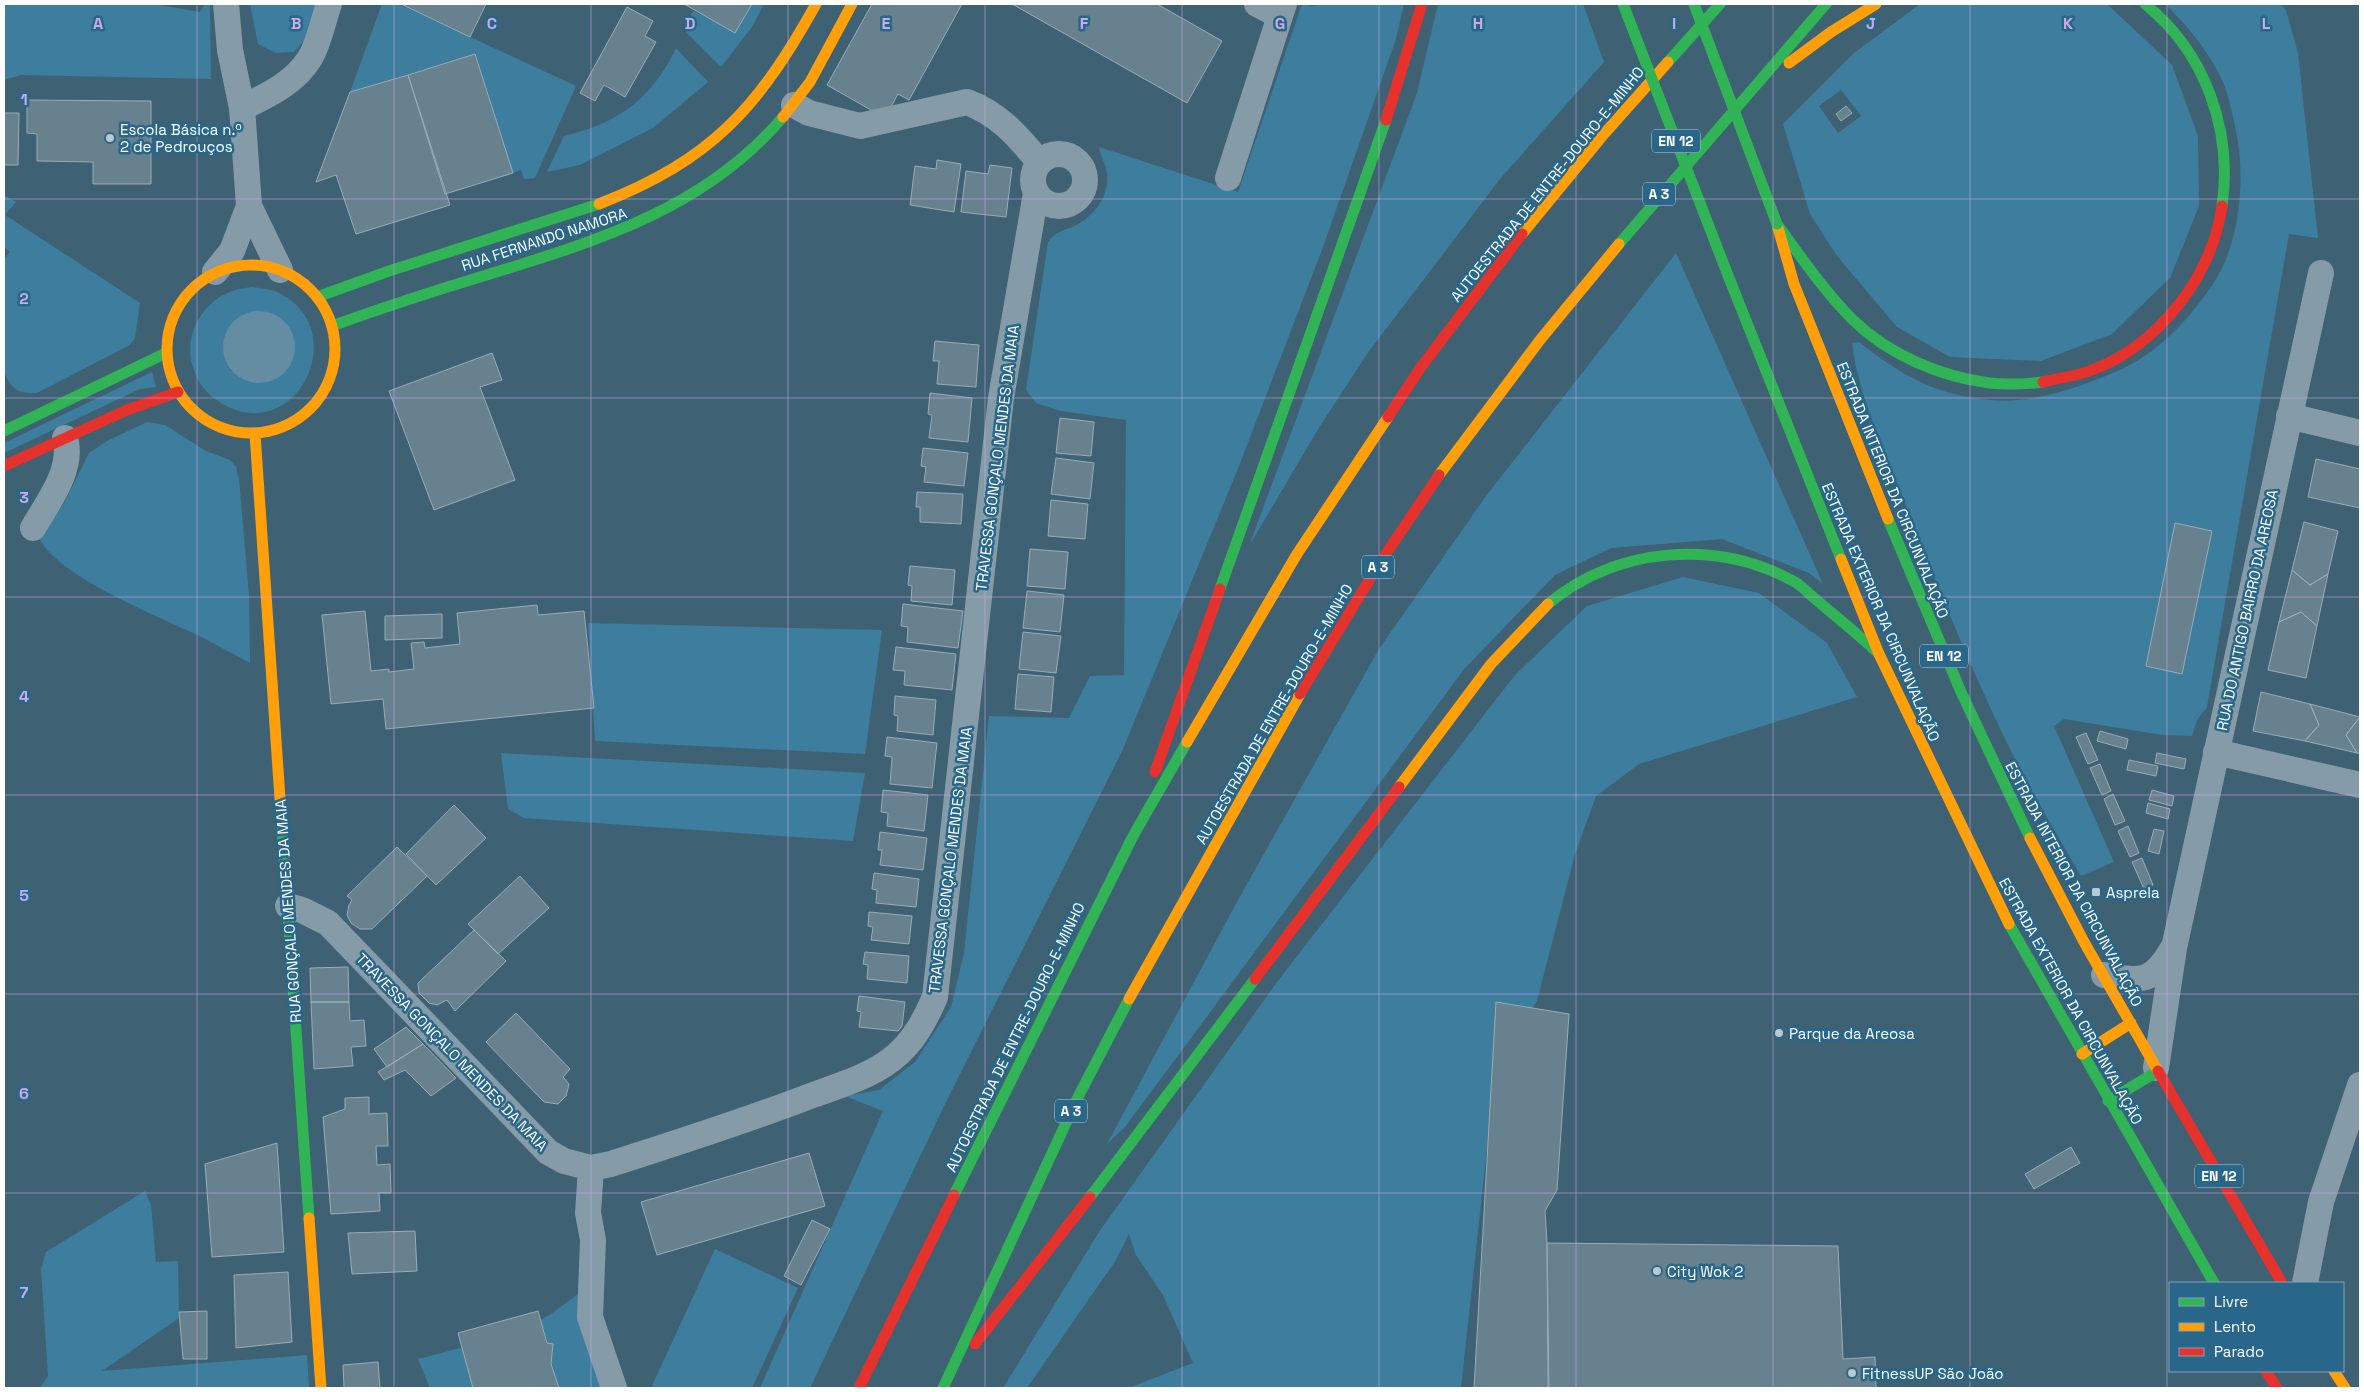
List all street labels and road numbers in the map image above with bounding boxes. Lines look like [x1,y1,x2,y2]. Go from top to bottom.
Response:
street label: AUTOESTRADA DE ENTRE-DOURO-E-MINHO [1446,62,1648,306]
road number: EN 12 [1652,130,1700,152]
road number: A 3 [1643,182,1675,205]
street label: RUA FERNANDO NAMORA [459,203,630,275]
street label: TRAVESSA GONÇALO MENDES DA MAIA [971,323,1023,592]
street label: ESTRADA INTERIOR DA CIRCUNVALAÇÃO [1833,359,1953,621]
street label: ESTRADA EXTERIOR DA CIRCUNVALAÇÃO [1818,480,1944,744]
street label: RUA DO ANTIGO BAIRRO DA AREOSA [2212,487,2282,732]
road number: A 3 [1362,556,1394,578]
street label: AUTOESTRADA DE ENTRE-DOURO-E-MINHO [1191,580,1357,848]
road number: EN 12 [1920,644,1968,668]
street label: TRAVESSA GONÇALO MENDES DA MAIA [924,725,976,994]
street label: ESTRADA INTERIOR DA CIRCUNVALAÇÃO [2001,758,2147,1010]
street label: RUA GONÇALO MENDES DA MAIA [271,798,305,1024]
street label: ESTRADA EXTERIOR DA CIRCUNVALAÇÃO [1995,874,2147,1128]
street label: AUTOESTRADA DE ENTRE-DOURO-E-MINHO [941,899,1089,1175]
street label: TRAVESSA GONÇALO MENDES DA MAIA [352,949,552,1155]
road number: A 3 [1055,1100,1087,1122]
road number: EN 12 [2195,1164,2243,1188]

